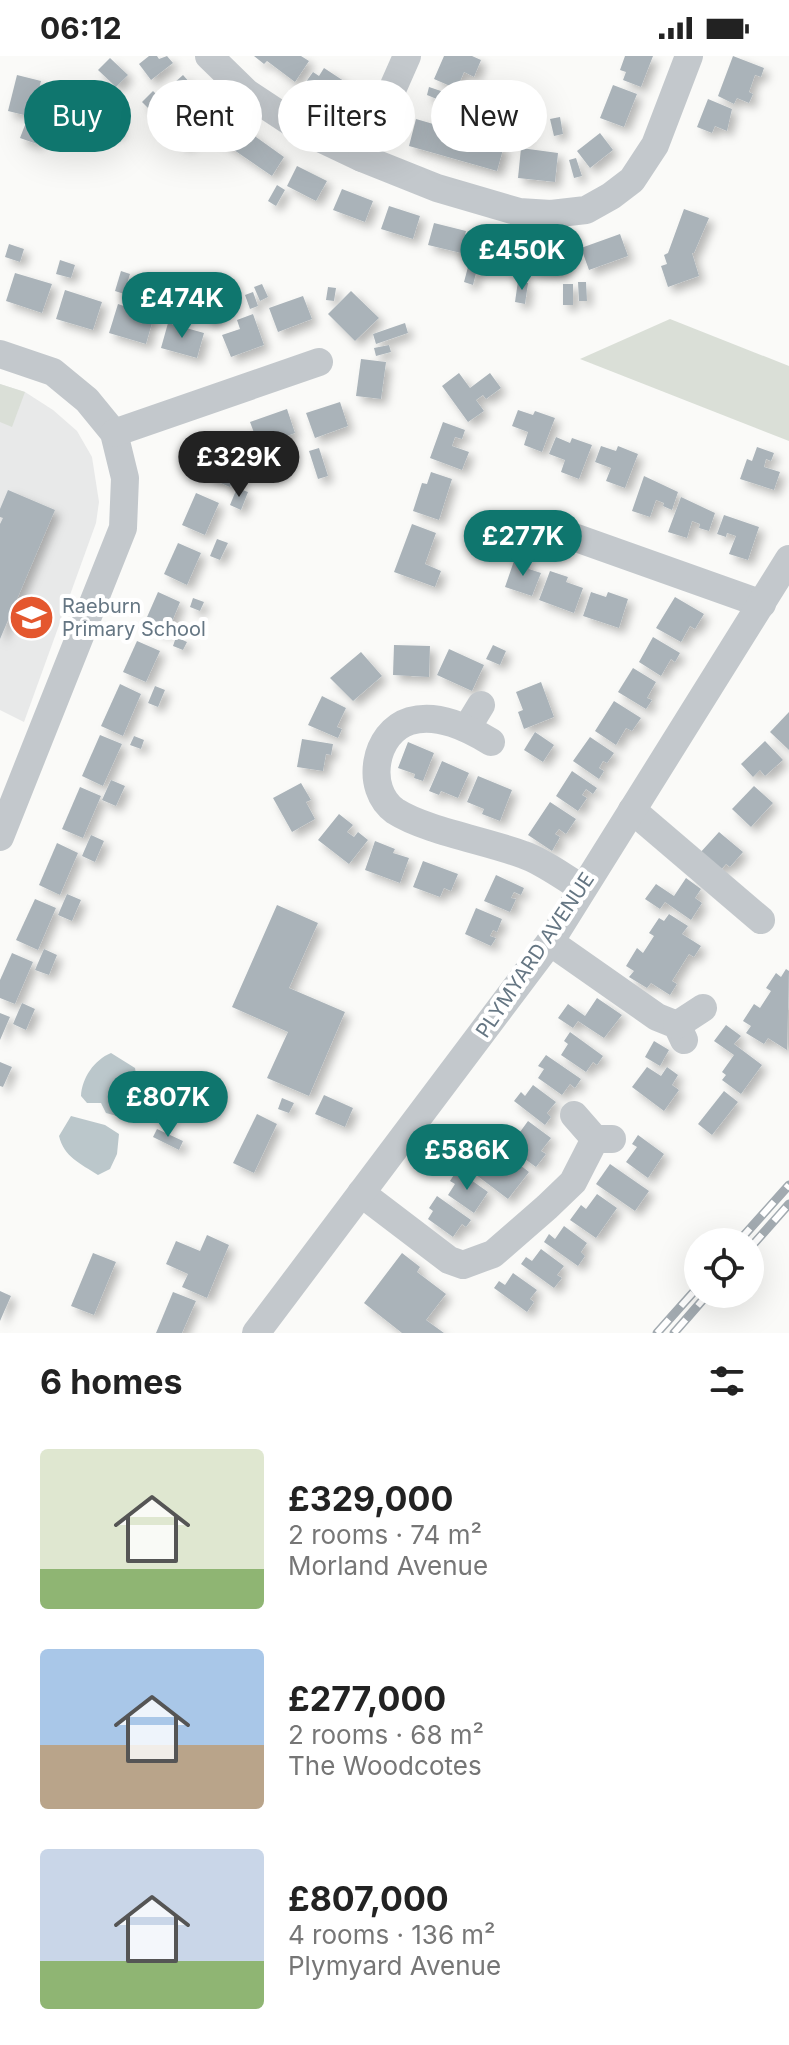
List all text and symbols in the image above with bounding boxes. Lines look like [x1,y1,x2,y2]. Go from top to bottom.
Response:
text: 06:12 [40,10,122,46]
chip: Buy [24,80,131,152]
chip: Rent [147,80,262,152]
chip: Filters [278,80,415,152]
chip: New [431,80,547,152]
pin: £450K [466,224,578,292]
text: £450K [478,234,566,265]
pin: £474K [126,272,238,340]
text: £474K [140,282,224,313]
pin: £329K [183,431,295,499]
text: £329K [196,441,282,472]
pin: £277K [467,510,579,578]
text: £277K [482,520,564,551]
school or university icon: Raeburn Primary School [7,593,55,641]
place label: Raeburn Primary School [62,594,206,641]
street label: PLYMYARD AVENUE [471,868,599,1042]
pin: £807K [112,1071,224,1139]
text: £807K [126,1081,210,1112]
pin: £586K [411,1124,523,1192]
text: £586K [424,1134,510,1165]
map controls [684,1228,764,1308]
button: locate [684,1228,764,1308]
icon: filters [705,1359,749,1403]
text: 6 homes [40,1361,182,1402]
text: £329,000 [288,1478,453,1519]
icon: home [104,1481,200,1577]
text: 2 rooms · 74 m² [288,1519,482,1550]
text: Morland Avenue [288,1550,488,1581]
text: £277,000 [288,1678,446,1719]
icon: home [104,1681,200,1777]
text: 2 rooms · 68 m² [288,1719,484,1750]
text: The Woodcotes [288,1750,482,1781]
text: £807,000 [288,1878,449,1919]
icon: home [104,1881,200,1977]
text: 4 rooms · 136 m² [288,1919,496,1950]
text: Plymyard Avenue [288,1950,501,1981]

